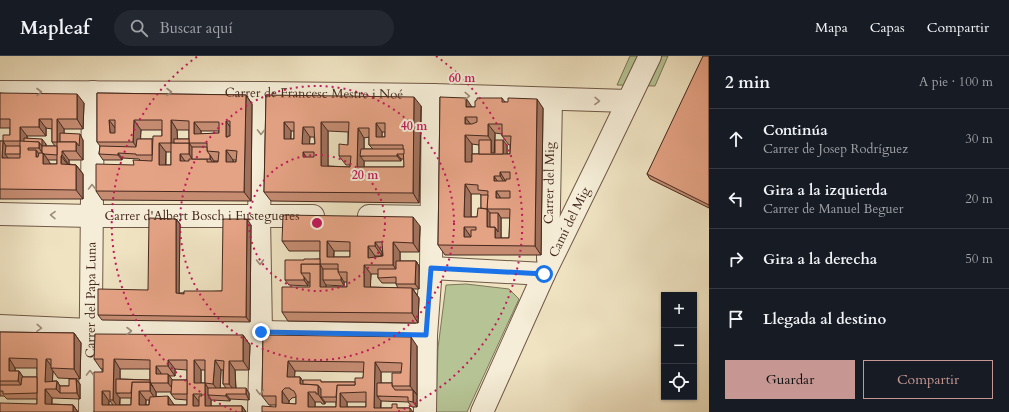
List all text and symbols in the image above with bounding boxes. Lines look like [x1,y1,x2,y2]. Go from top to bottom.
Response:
search box [114,10,394,46]
text: Mapleaf [20,15,90,41]
icon: search [128,17,150,39]
text: Buscar aquí [160,18,233,38]
text: Mapa [815,18,848,37]
text: Capas [870,18,905,37]
text: Compartir [927,18,989,37]
text: 60 m [449,70,476,86]
text: 2 min [725,71,770,94]
text: A pie · 100 m [919,73,993,91]
street label: Carrer de Francesc Mestre i Noé [225,84,403,104]
one-way arrow [36,88,42,96]
one-way arrow [166,88,172,96]
one-way arrow [464,92,470,100]
one-way arrow [594,96,600,105]
text: 40 m [401,118,428,134]
text: Continúa [763,120,828,140]
icon: ahead [725,128,747,150]
one-way arrow [257,129,265,135]
text: 30 m [965,130,993,148]
text: Carrer de Josep Rodríguez [763,140,908,158]
street label: Carrer del Mig [540,141,559,224]
text: 20 m [352,167,379,183]
text: Gira a la izquierda [763,180,887,200]
street label: Camí del Mig [544,183,595,261]
one-way arrow [88,184,97,190]
icon: left [725,188,747,210]
text: 20 m [965,190,993,208]
text: Carrer de Manuel Beguer [763,200,903,218]
street label: Carrer d'Albert Bosch i Fustegueres [104,207,300,225]
one-way arrow [50,211,56,220]
centre of rings [310,216,324,230]
street label: Carrer del Papa Luna [82,241,101,358]
icon: right [725,248,747,270]
text: Gira a la derecha [763,249,877,269]
text: 50 m [965,250,993,268]
one-way arrow [256,259,264,265]
route start [535,265,553,283]
map controls [661,292,697,400]
button: + [661,292,697,328]
icon: arrive [725,308,747,330]
text: Llegada al destino [763,309,886,329]
one-way arrow [36,323,42,332]
route end [252,323,270,341]
one-way arrow [126,327,132,335]
button: − [661,328,697,364]
button: Guardar [725,360,855,399]
button: Compartir [863,360,993,399]
button: locate [661,364,697,400]
one-way arrow [86,370,94,376]
one-way arrow [256,389,264,395]

